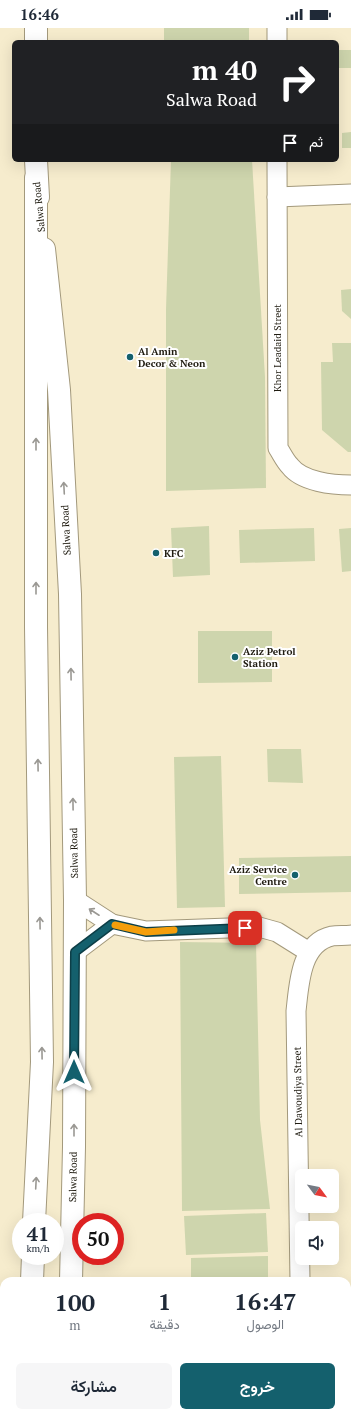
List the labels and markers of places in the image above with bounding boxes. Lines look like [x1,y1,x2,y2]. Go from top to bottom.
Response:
place label: Al Amin Decor & Neon [138,345,206,370]
marker: Al Amin Decor & Neon [125,352,135,362]
place label: KFC [164,547,183,560]
marker: KFC [151,548,161,558]
place label: Aziz Petrol Station [243,645,296,670]
marker: Aziz Petrol Station [230,652,240,662]
place label: Aziz Service Centre [229,863,288,888]
marker: Aziz Service Centre [290,870,300,880]
pin [228,911,262,945]

